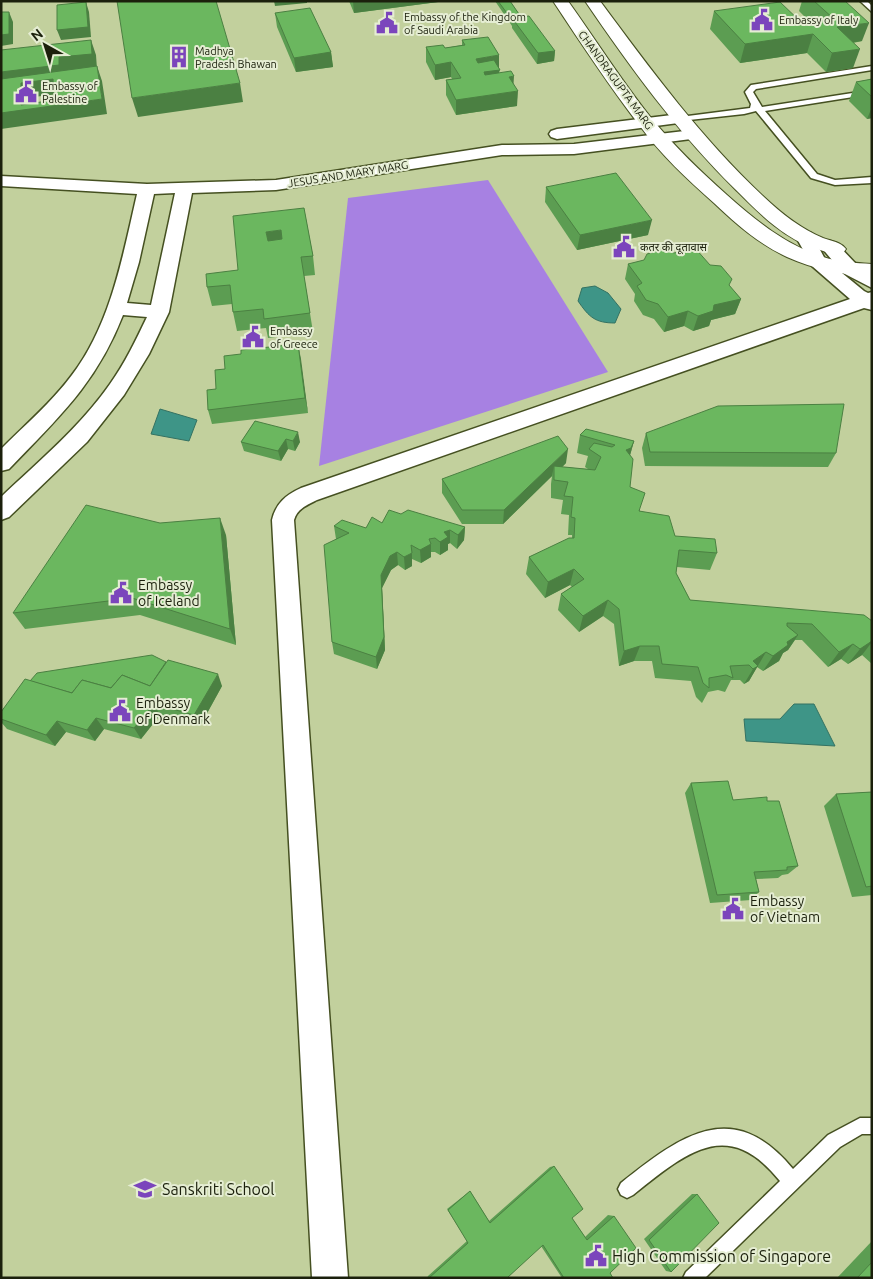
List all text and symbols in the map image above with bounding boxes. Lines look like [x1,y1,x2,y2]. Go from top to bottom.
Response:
public building icon: Embassy of Italy [749,7,775,33]
public building icon: Embassy of the Kingdom of Saudi Arabia [374,10,400,36]
place label: Embassy of the Kingdom of Saudi Arabia [404,11,526,36]
place label: Embassy of Italy [779,14,859,26]
north arrow [20,20,70,70]
text: N [28,25,46,44]
street label: CHANDRAGUPTA MARG [576,28,656,132]
building icon: Madhya Pradesh Bhawan [166,44,192,70]
place label: Madhya Pradesh Bhawan [195,45,277,70]
public building icon: Embassy of Palestine [13,79,39,105]
place label: Embassy of Palestine [42,80,99,105]
street label: JESUS AND MARY MARG [287,159,409,189]
public building icon: कतर की दूतावास [611,234,637,260]
place label: कतर की दूतावास [640,241,707,255]
public building icon: Embassy of Greece [240,324,266,350]
place label: Embassy of Greece [270,325,318,350]
place label: Embassy of Iceland [138,577,200,609]
public building icon: Embassy of Iceland [108,580,134,606]
place label: Embassy of Denmark [136,695,210,727]
public building icon: Embassy of Denmark [107,698,133,724]
place label: Embassy of Vietnam [750,893,820,925]
public building icon: Embassy of Vietnam [720,896,746,922]
school or university icon: Sanskriti School [132,1176,158,1202]
place label: Sanskriti School [162,1180,274,1198]
public building icon: High Commission of Singapore [583,1243,609,1269]
place label: High Commission of Singapore [612,1247,831,1265]

